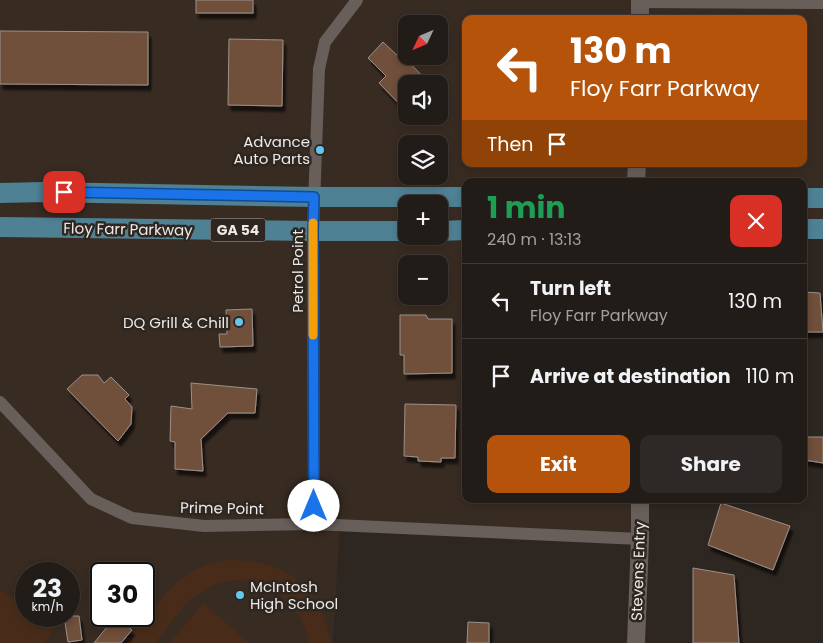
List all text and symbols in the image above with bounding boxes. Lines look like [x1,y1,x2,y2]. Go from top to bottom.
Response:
north arrow [398,15,448,65]
map controls [398,15,448,305]
text: 130 m [570,26,672,75]
icon: left [487,35,552,100]
text: Floy Farr Parkway [570,73,760,104]
button: sound [398,75,448,125]
icon: arrive [543,130,571,158]
place label: Advance Auto Parts [234,131,310,169]
text: Then [487,131,533,158]
button: layers [398,135,448,185]
marker: Advance Auto Parts [314,144,326,156]
pin [43,171,85,213]
icon: arrive [50,178,78,206]
text: 1 min [487,186,565,229]
button: + [398,195,448,245]
button: close [730,195,782,247]
street label: Floy Farr Parkway [63,217,193,241]
road number: GA 54 [210,218,266,242]
text: 240 m · 13:13 [487,228,582,251]
street label: Petrol Point [287,229,308,313]
button: − [398,255,448,305]
text: Turn left [530,275,611,302]
icon: left [487,287,515,315]
text: 130 m [728,288,782,315]
text: Floy Farr Parkway [530,304,668,327]
place label: DQ Grill & Chill [123,312,229,333]
marker: DQ Grill & Chill [233,316,245,328]
icon: arrive [487,362,515,390]
text: Arrive at destination [530,363,731,390]
text: 110 m [746,363,794,390]
button: Exit [487,435,630,493]
button: Share [640,435,782,493]
position arrow [287,479,339,531]
street label: Prime Point [180,497,264,519]
street label: Stevens Entry [626,520,650,621]
speed limit sign: 30 [90,562,155,627]
text: 23 [33,571,62,606]
place label: McIntosh High School [250,576,338,614]
marker: McIntosh High School [234,589,246,601]
text: km/h [32,598,63,615]

